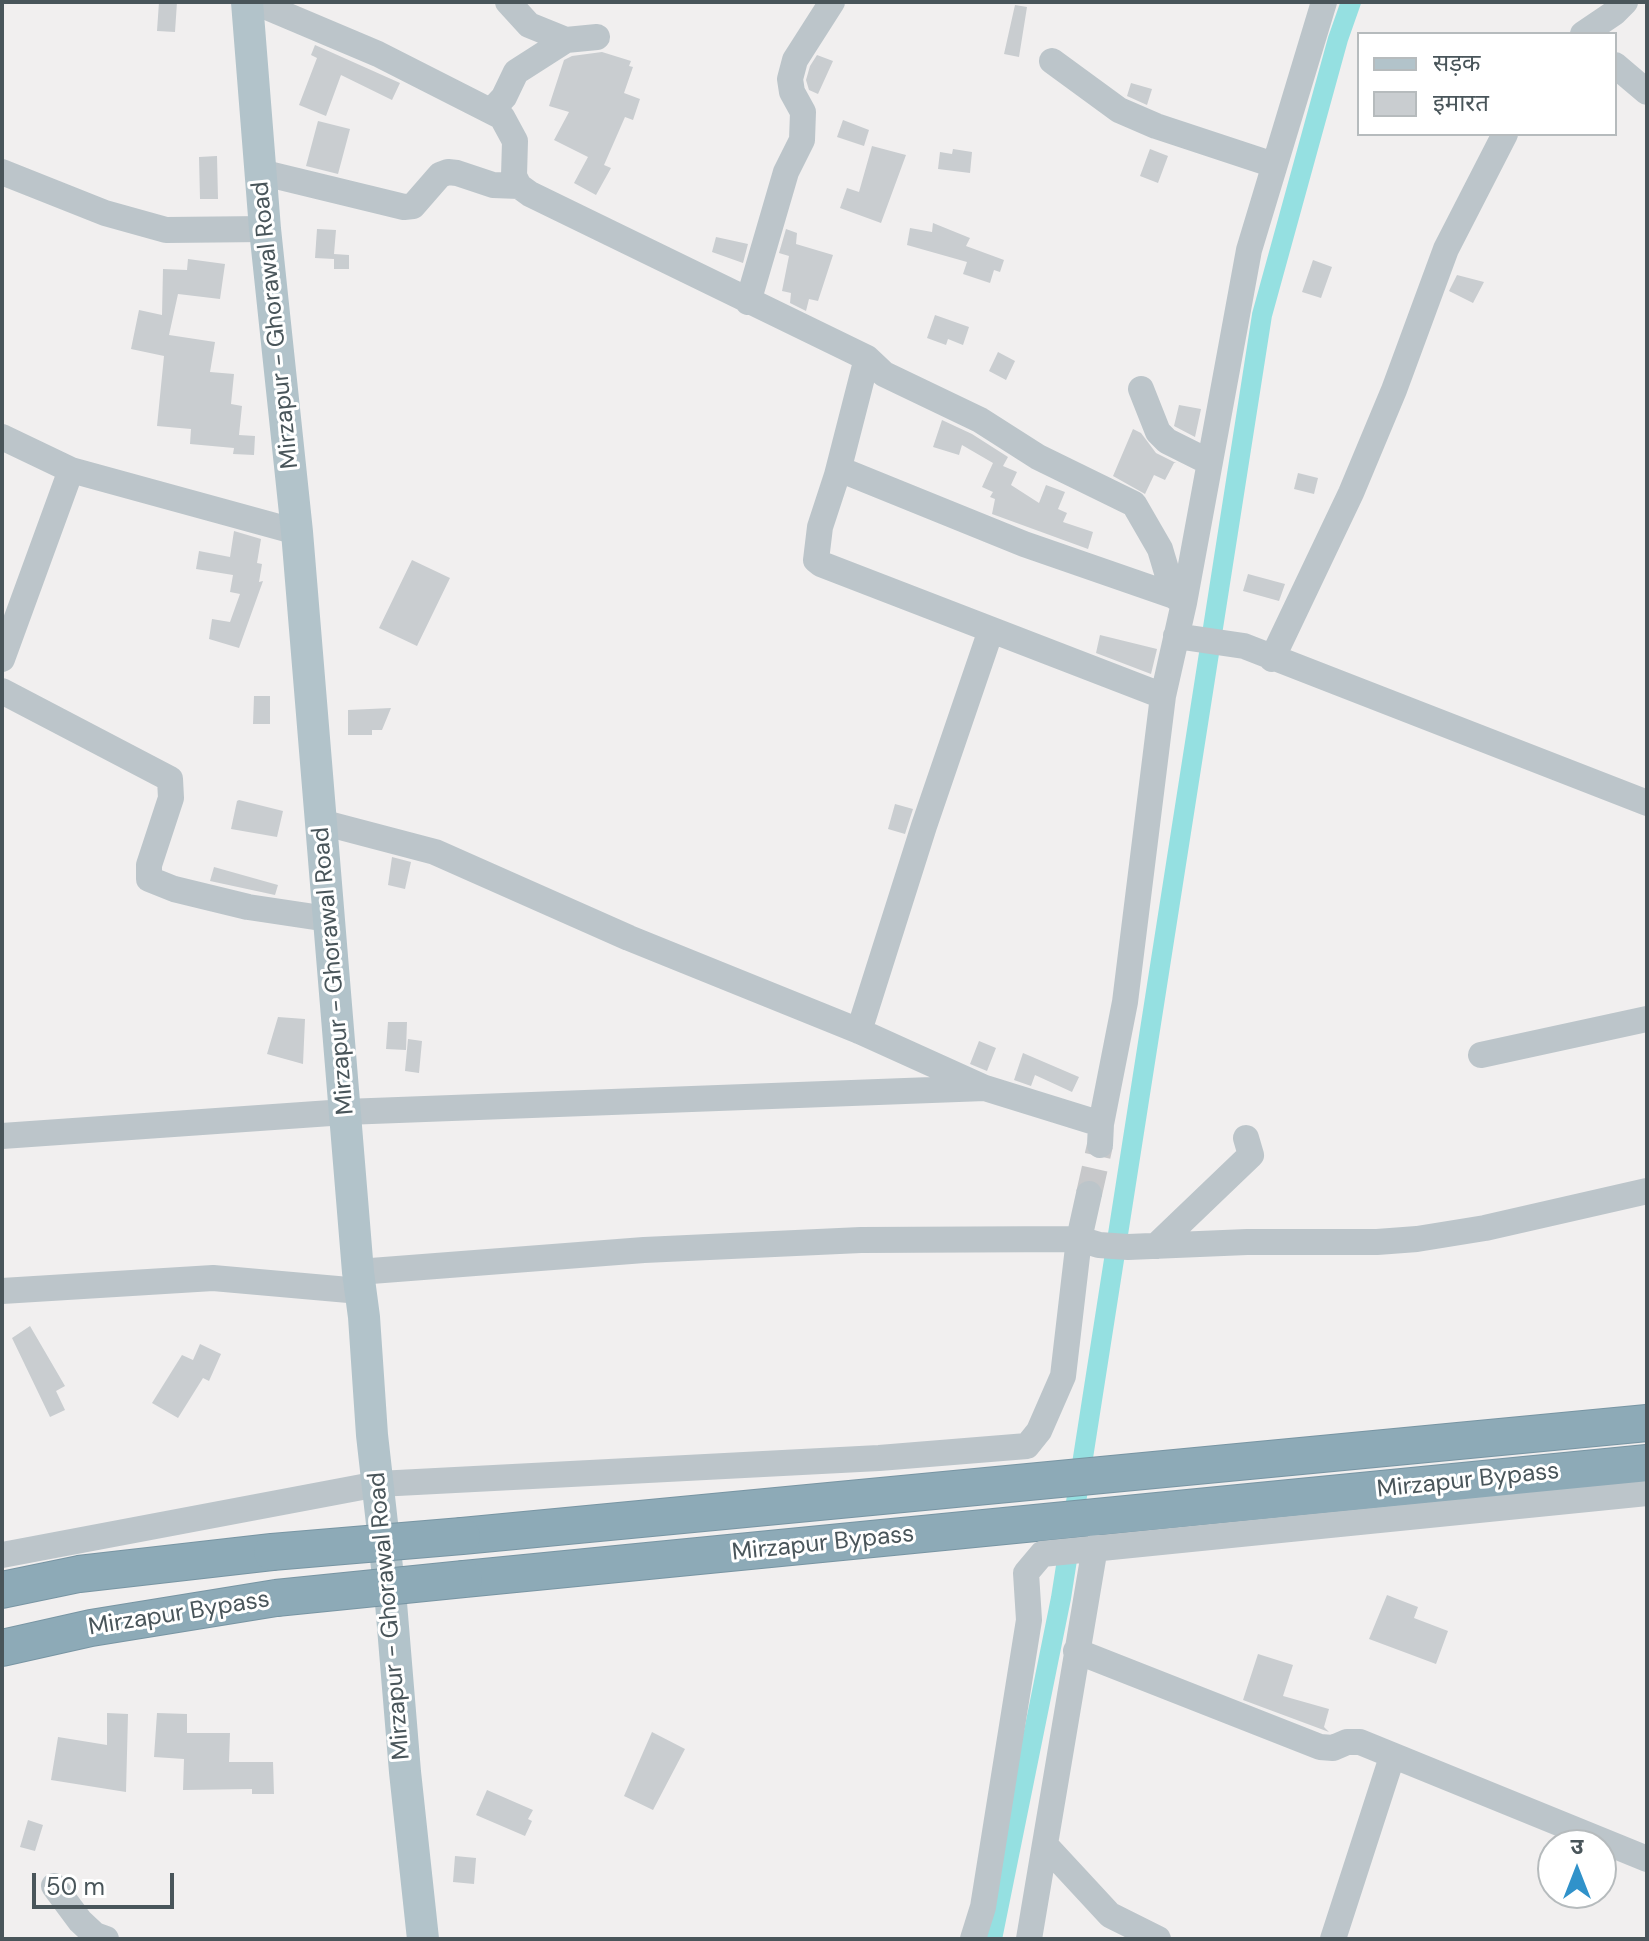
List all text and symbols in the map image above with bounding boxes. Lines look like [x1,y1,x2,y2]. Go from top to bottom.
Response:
legend [1357,32,1617,136]
text: सड़क [1433,47,1481,78]
text: इमारत [1433,87,1489,118]
street label: Mirzapur - Ghorawal Road [247,180,305,470]
street label: Mirzapur - Ghorawal Road [307,826,361,1116]
street label: Mirzapur Bypass [1376,1457,1560,1505]
street label: Mirzapur - Ghorawal Road [363,1471,417,1761]
street label: Mirzapur Bypass [731,1520,915,1568]
street label: Mirzapur Bypass [86,1585,272,1643]
north arrow [1537,1829,1617,1909]
text: उ [1571,1832,1583,1861]
scale bar [36,1857,178,1907]
text: 50 m [46,1871,105,1902]

